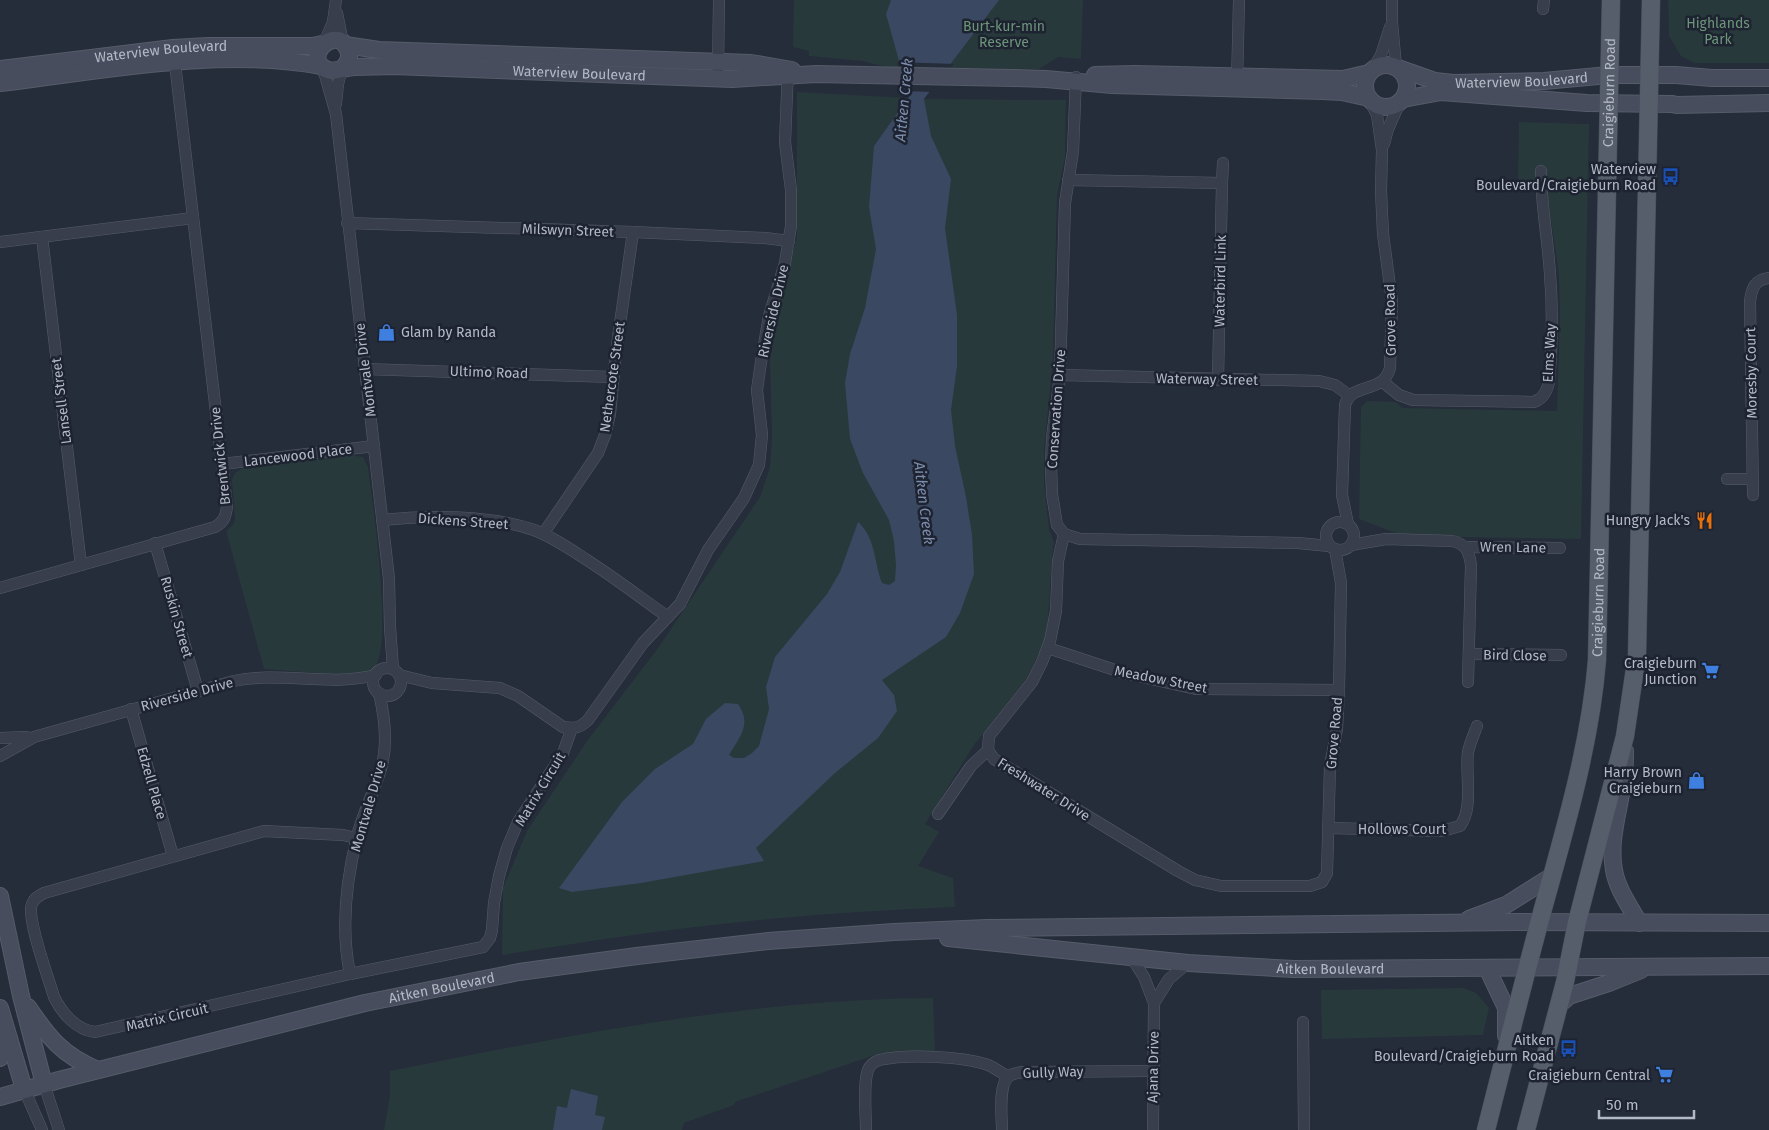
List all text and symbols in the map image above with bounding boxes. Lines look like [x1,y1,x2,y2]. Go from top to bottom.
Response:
park label: Highlands Park [1686,15,1750,48]
park label: Burt-kur-min Reserve [963,18,1045,51]
street label: Waterview Boulevard [94,38,227,66]
street label: Craigieburn Road [1600,38,1619,147]
water label: Aitken Creek [891,58,917,143]
street label: Waterview Boulevard [512,63,646,85]
street label: Waterview Boulevard [1455,69,1589,92]
place label: Waterview Boulevard/Craigieburn Road [1476,161,1656,194]
bus stop icon: Waterview Boulevard/Craigieburn Road [1660,167,1680,187]
street label: Milswyn Street [522,220,615,241]
street label: Waterbird Link [1211,234,1230,327]
street label: Riverside Drive [755,263,792,359]
street label: Grove Road [1381,284,1400,356]
street label: Nethercote Street [596,320,629,434]
street label: Montvale Drive [351,322,380,418]
shop icon: Glam by Randa [377,322,397,342]
street label: Elms Way [1539,323,1560,383]
place label: Glam by Randa [401,324,496,341]
street label: Moresby Court [1742,326,1761,419]
street label: Conservation Drive [1044,349,1069,469]
street label: Lansell Street [48,356,75,445]
street label: Ultimo Road [449,363,529,382]
street label: Waterway Street [1156,370,1259,389]
street label: Brentwick Drive [207,406,234,506]
street label: Lancewood Place [243,440,353,471]
water label: Aitken Creek [910,459,938,546]
street label: Dickens Street [417,510,510,533]
restaurant icon: Hungry Jack's [1694,510,1714,530]
place label: Hungry Jack's [1606,512,1690,529]
street label: Wren Lane [1480,538,1546,557]
street label: Craigieburn Road [1589,548,1608,657]
street label: Ruskin Street [157,574,197,661]
street label: Bird Close [1483,646,1547,665]
place label: Craigieburn Junction [1624,655,1697,688]
supermarket icon: Craigieburn Junction [1701,661,1721,681]
street label: Meadow Street [1113,662,1210,697]
street label: Riverside Drive [139,674,235,715]
street label: Grove Road [1323,696,1346,770]
street label: Edzell Place [133,745,170,821]
street label: Matrix Circuit [512,748,570,830]
street label: Freshwater Drive [994,754,1093,825]
street label: Montvale Drive [347,758,390,854]
place label: Harry Brown Craigieburn [1604,764,1682,797]
shop icon: Harry Brown Craigieburn [1686,770,1706,790]
street label: Hollows Court [1358,821,1447,838]
street label: Aitken Boulevard [1276,960,1384,978]
street label: Aitken Boulevard [387,969,496,1007]
street label: Matrix Circuit [124,1000,211,1035]
street label: Ajana Drive [1144,1031,1163,1103]
place label: Aitken Boulevard/Craigieburn Road [1374,1032,1554,1065]
bus stop icon: Aitken Boulevard/Craigieburn Road [1558,1038,1578,1058]
street label: Gully Way [1022,1063,1084,1082]
supermarket icon: Craigieburn Central [1654,1065,1674,1085]
place label: Craigieburn Central [1528,1067,1650,1084]
scale bar [1599,1088,1694,1120]
text: 50 m [1606,1096,1639,1114]

